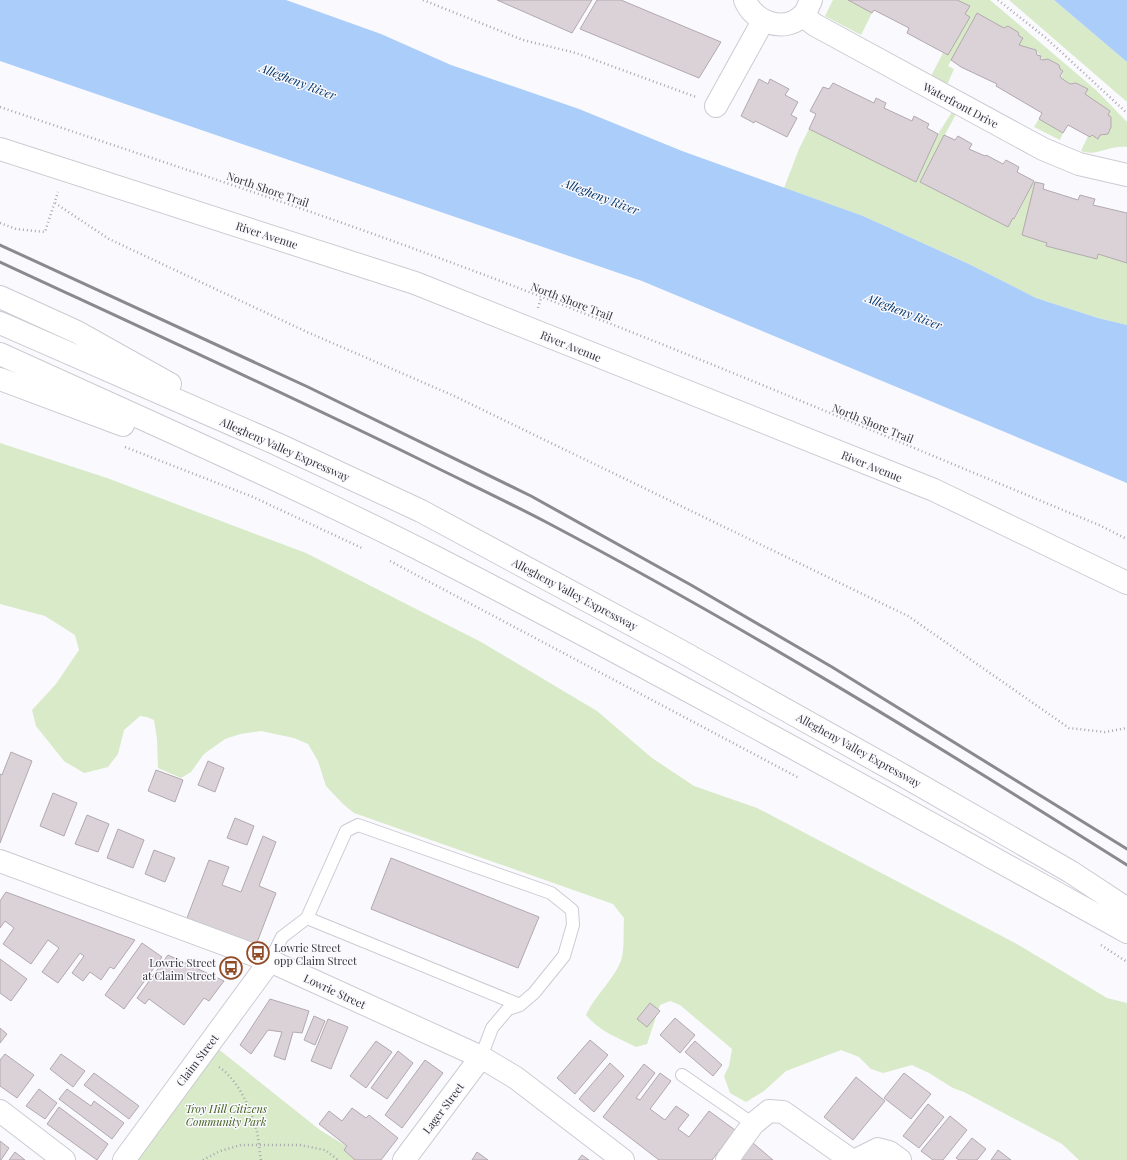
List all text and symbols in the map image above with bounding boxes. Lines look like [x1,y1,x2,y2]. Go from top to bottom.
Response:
water label: Allegheny River [256,58,339,103]
street label: Waterfront Drive [920,78,1002,131]
street label: North Shore Trail [225,168,311,210]
water label: Allegheny River [559,173,642,218]
street label: River Avenue [234,218,300,252]
street label: North Shore Trail [529,279,615,323]
water label: Allegheny River [862,288,945,333]
street label: River Avenue [538,327,604,365]
street label: North Shore Trail [830,400,916,446]
street label: Allegheny Valley Expressway [217,413,353,485]
street label: River Avenue [839,447,905,485]
street label: Allegheny Valley Expressway [509,554,641,634]
street label: Allegheny Valley Expressway [793,709,924,791]
bus stop icon: Lowrie Street opp Claim Street [245,940,271,966]
place label: Lowrie Street opp Claim Street [274,940,357,968]
place label: Lowrie Street at Claim Street [143,955,216,983]
bus stop icon: Lowrie Street at Claim Street [218,955,244,981]
street label: Lowrie Street [302,970,369,1012]
street label: Claim Street [173,1031,222,1089]
street label: Lager Street [419,1079,467,1137]
park label: Troy Hill Citizens Community Park [185,1101,268,1129]

